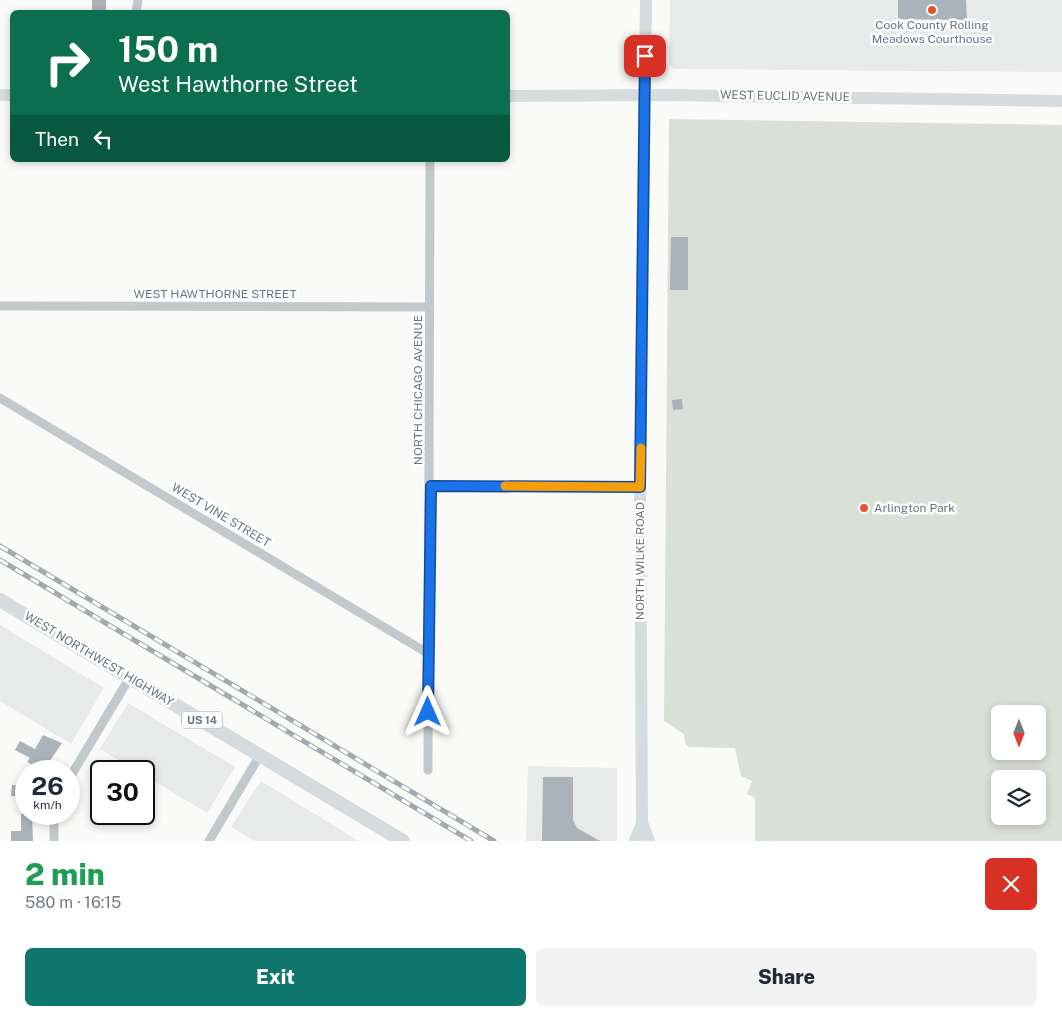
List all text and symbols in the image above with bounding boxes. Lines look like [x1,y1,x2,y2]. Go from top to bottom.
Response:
marker: Cook County Rolling Meadows Courthouse [926,4,938,16]
place label: Cook County Rolling Meadows Courthouse [872,18,993,46]
text: 150 m [118,29,218,70]
icon: right [35,30,100,95]
pin [624,35,666,77]
icon: arrive [631,42,659,70]
text: West Hawthorne Street [118,71,358,97]
street label: WEST EUCLID AVENUE [720,88,850,104]
icon: left [89,125,117,153]
text: Then [35,128,79,150]
street label: WEST HAWTHORNE STREET [133,287,297,301]
street label: NORTH CHICAGO AVENUE [411,315,425,465]
street label: WEST VINE STREET [169,480,273,550]
place label: Arlington Park [874,501,955,515]
street label: NORTH WILKE ROAD [633,502,647,620]
marker: Arlington Park [858,502,870,514]
street label: WEST NORTHWEST HIGHWAY [22,609,177,709]
position arrow [401,685,453,737]
north arrow [991,705,1046,760]
map controls [991,705,1046,825]
road number: US 14 [182,712,222,728]
speed limit sign: 30 [90,760,155,825]
button: layers [991,770,1046,825]
text: 26 [31,771,64,801]
text: km/h [33,798,62,812]
text: 2 min [25,856,105,892]
button: close [985,858,1037,910]
text: 580 m · 16:15 [25,893,121,912]
button: Exit [25,948,526,1006]
button: Share [536,948,1037,1006]

